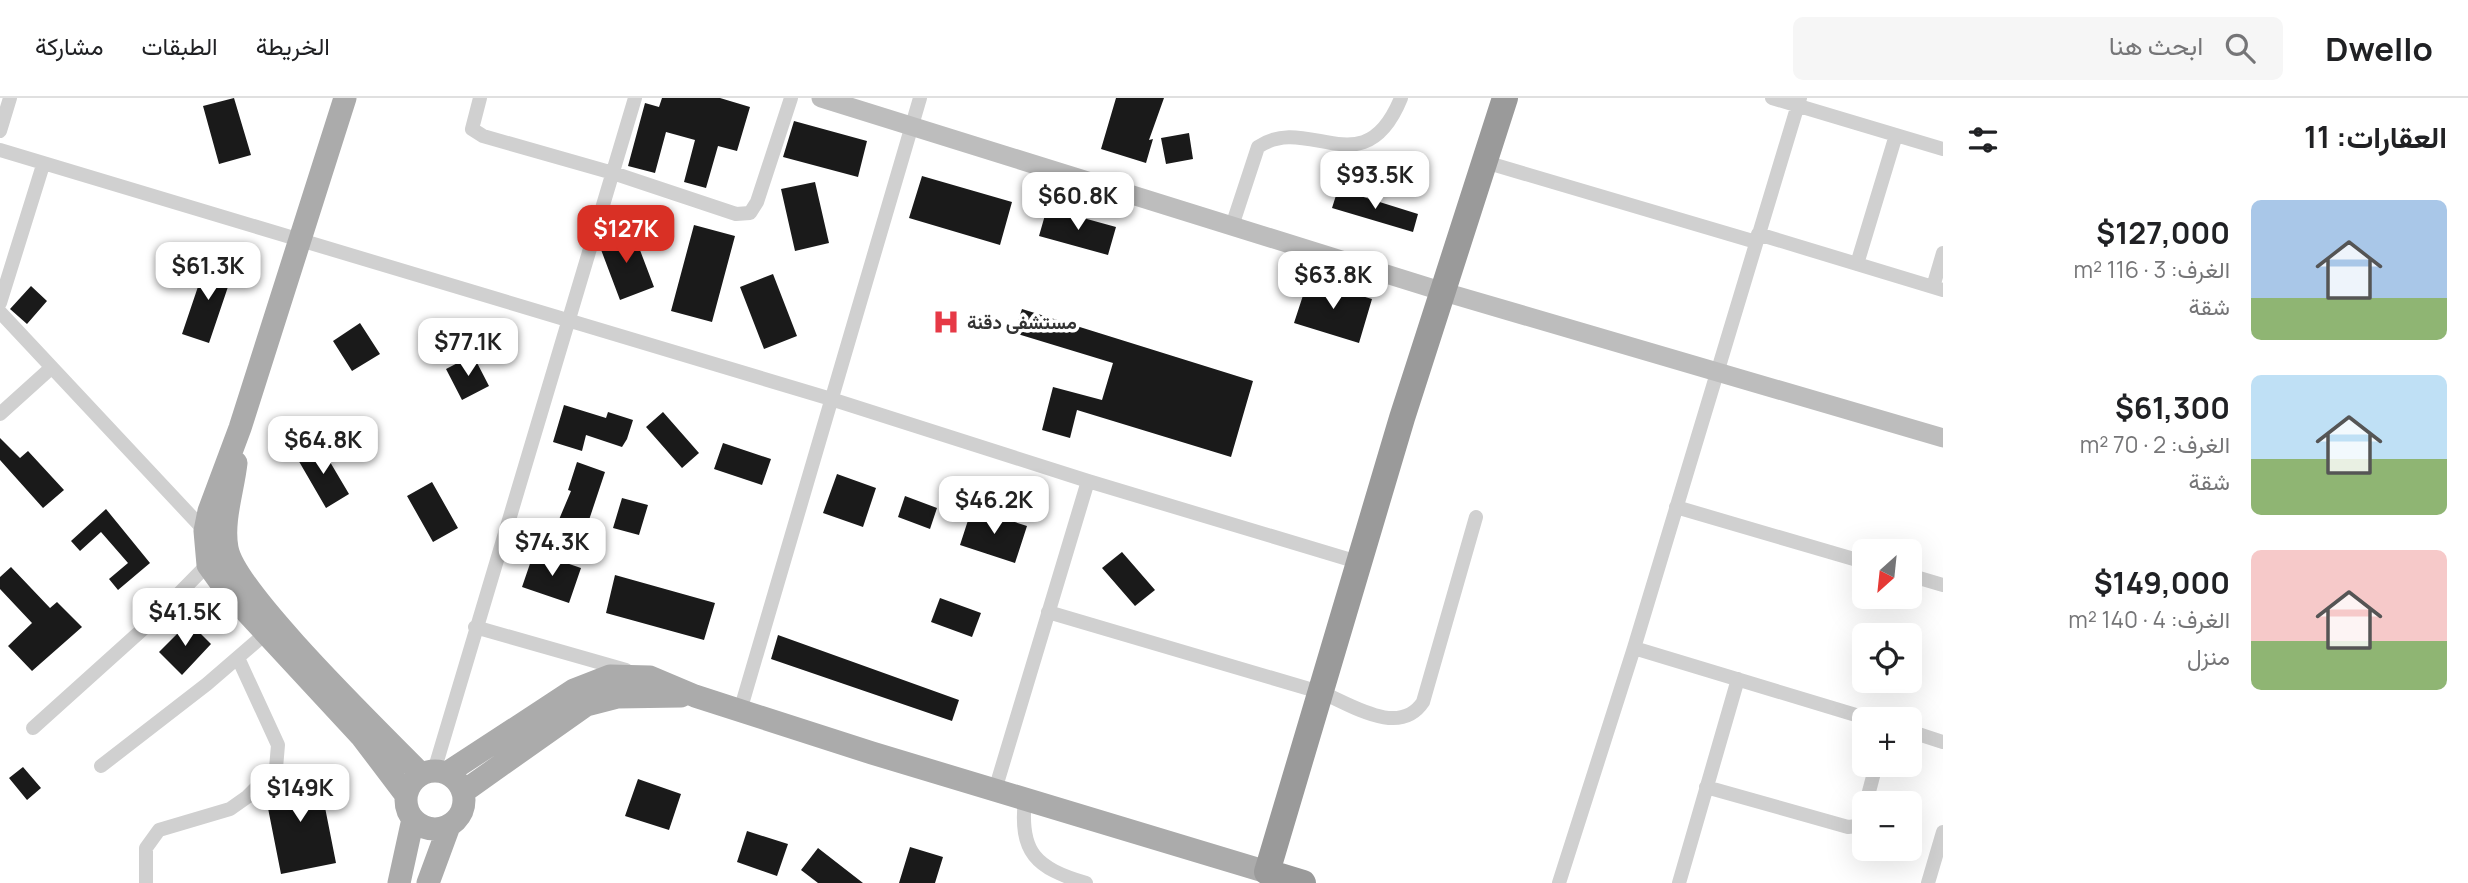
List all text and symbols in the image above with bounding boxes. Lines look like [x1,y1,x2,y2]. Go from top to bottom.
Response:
search box [1793,17,2283,80]
text: Dwello [2325,26,2433,71]
text: ابحث هنا [2109,27,2203,63]
text: مشاركة [35,29,103,62]
text: الطبقات [141,29,218,62]
text: الخريطة [256,29,330,62]
icon: search [2221,29,2259,67]
text: العقارات: 11 [2304,116,2447,157]
icon: filters [1964,121,2002,159]
pin: $93.5K [1318,152,1432,211]
text: $93.5K [1336,158,1414,190]
pin: $60.8K [1021,172,1135,232]
text: $60.8K [1038,179,1118,211]
pin: $127K [577,206,675,265]
text: $127K [593,212,659,244]
text: $127,000 [2096,212,2230,253]
icon: home [2307,228,2391,312]
pin: $61.3K [151,242,265,302]
text: $61.3K [172,249,244,281]
pin: $63.8K [1276,252,1390,311]
text: الغرف: 3 · 116 m² [2073,253,2230,285]
text: $63.8K [1294,258,1372,290]
text: شقة [2188,290,2230,322]
hospital icon: مستشفى دقنة [931,307,961,337]
place label: مستشفى دقنة [967,309,1077,335]
pin: $77.1K [411,318,525,378]
text: $77.1K [434,325,502,357]
text: $61,300 [2115,387,2230,428]
icon: home [2307,403,2391,487]
pin: $64.8K [266,416,380,476]
text: $64.8K [284,423,362,455]
text: الغرف: 2 · 70 m² [2080,428,2230,460]
text: شقة [2188,465,2230,497]
pin: $46.2K [937,476,1051,536]
text: $46.2K [955,483,1033,515]
pin: $74.3K [495,518,609,578]
text: $74.3K [515,525,589,557]
north arrow [1852,539,1922,609]
map controls [1852,539,1922,861]
text: $149,000 [2094,562,2230,603]
icon: home [2307,578,2391,662]
pin: $41.5K [128,588,242,648]
text: $41.5K [149,595,221,627]
text: الغرف: 4 · 140 m² [2068,603,2230,635]
button: locate [1852,623,1922,693]
text: منزل [2187,640,2230,672]
button: + [1852,707,1922,777]
pin: $149K [251,764,349,824]
text: $149K [266,771,334,803]
button: − [1852,791,1922,861]

